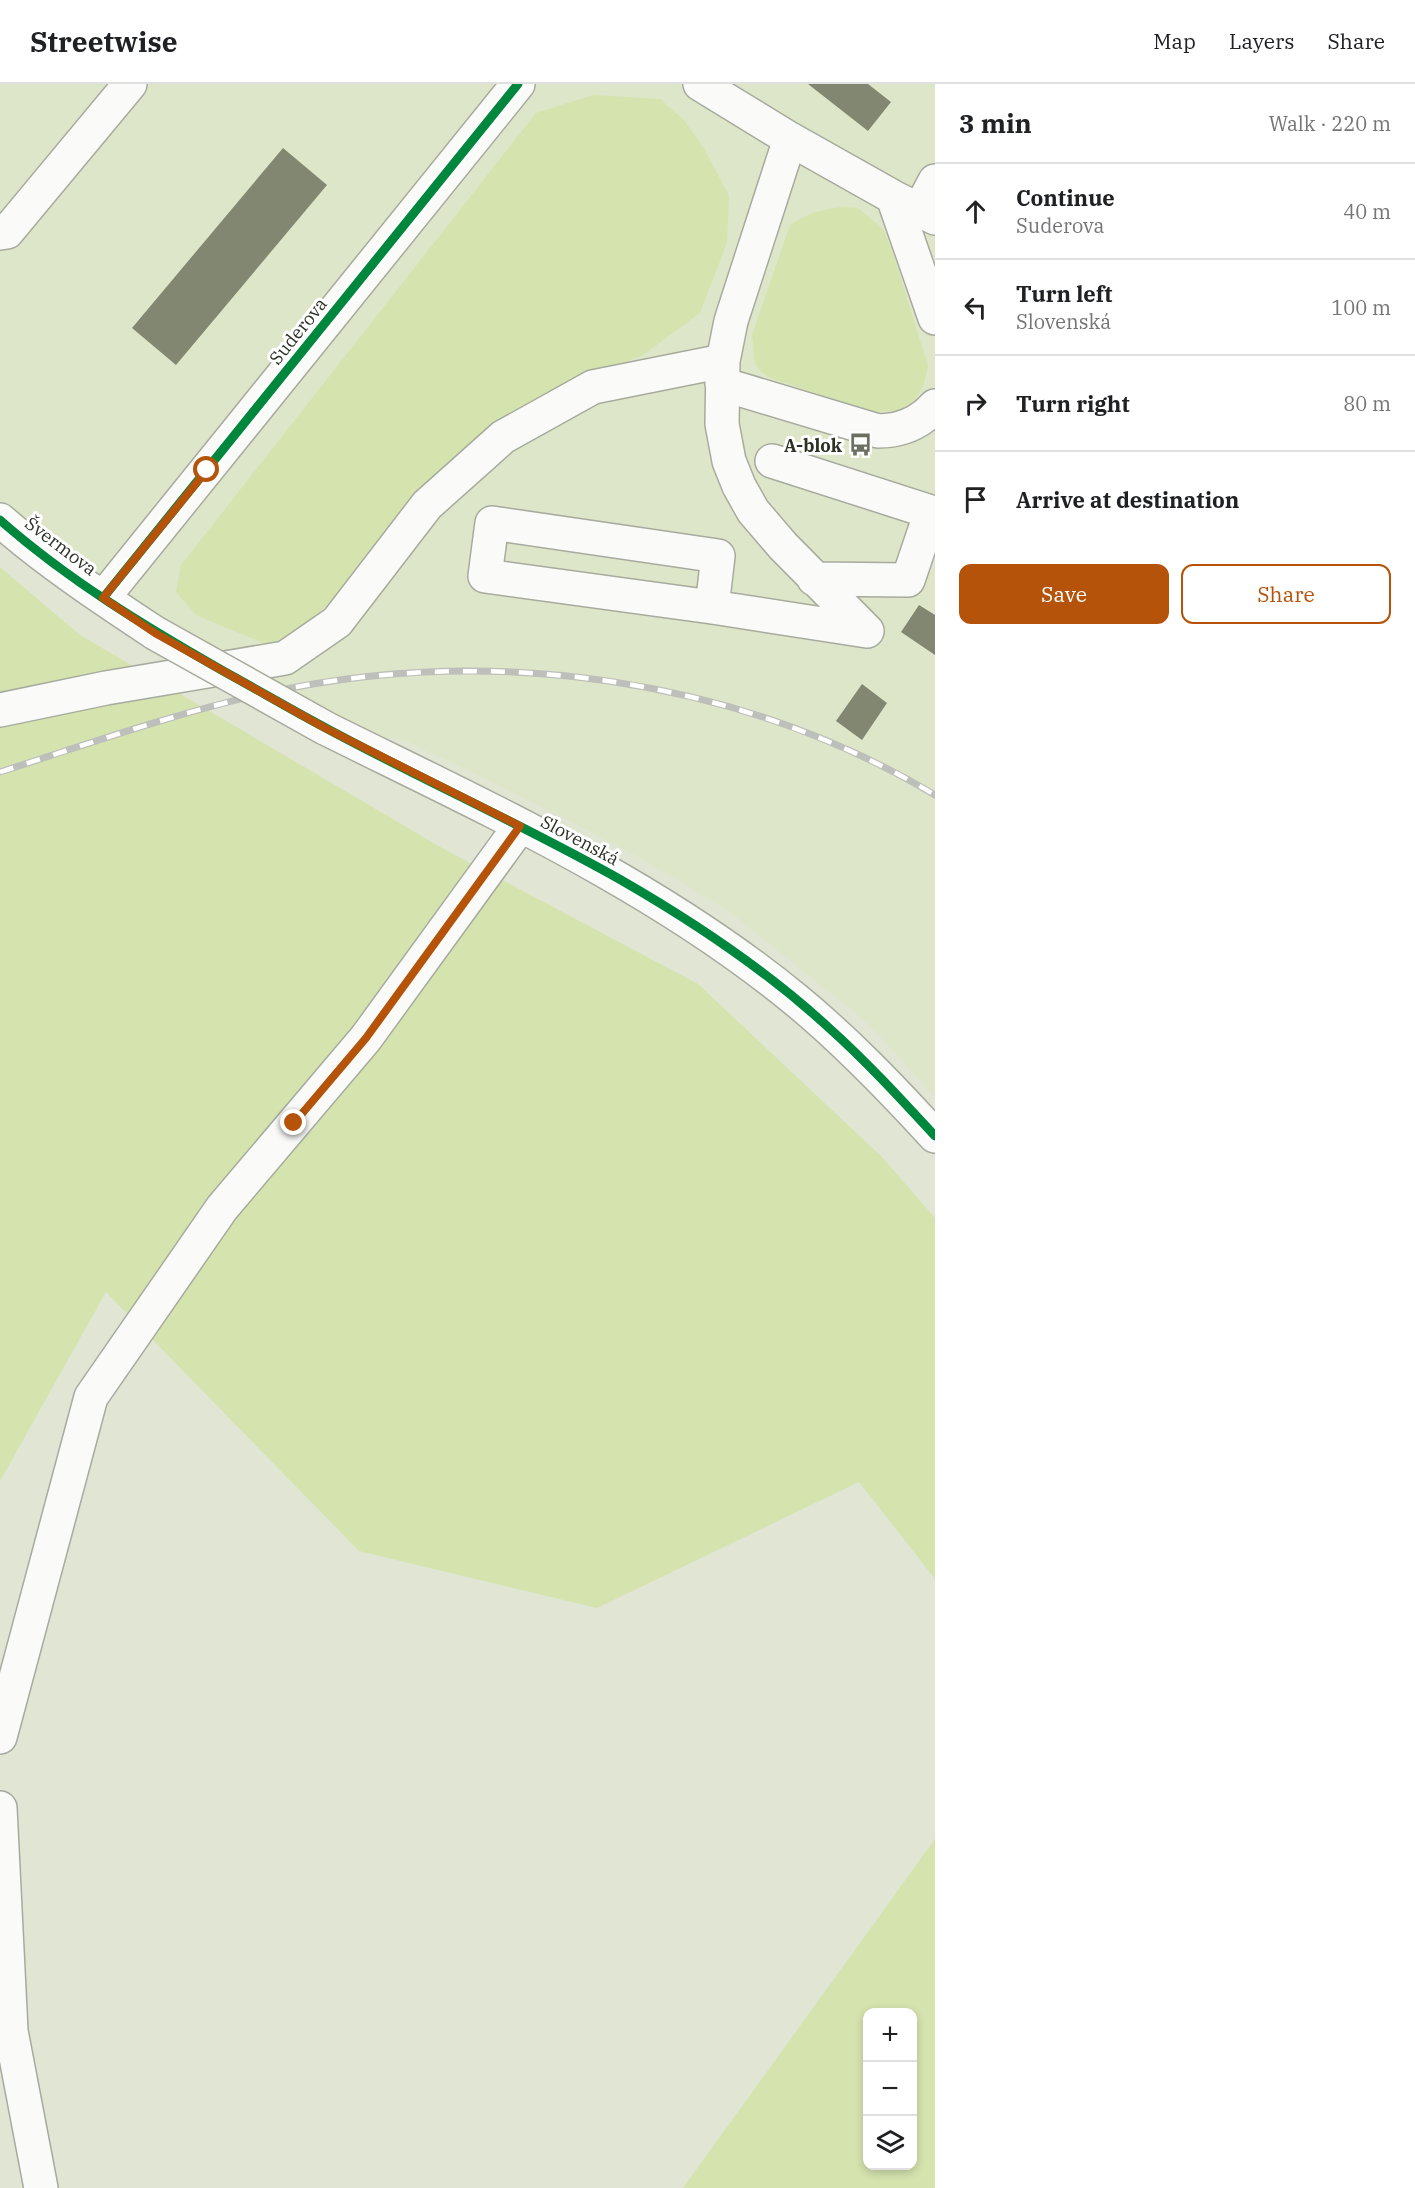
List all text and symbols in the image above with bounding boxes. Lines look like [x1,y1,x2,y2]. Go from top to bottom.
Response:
text: Streetwise [30,23,177,60]
text: Map [1153,27,1196,55]
text: Layers [1229,27,1295,55]
text: Share [1328,27,1385,55]
text: 3 min [959,106,1032,140]
text: Walk · 220 m [1269,110,1391,137]
text: Continue [1016,183,1115,212]
icon: ahead [959,195,992,228]
text: 40 m [1343,198,1391,225]
text: Suderova [1016,212,1104,239]
text: Turn left [1016,279,1112,308]
icon: left [959,291,992,324]
street label: Suderova [264,293,332,369]
text: 100 m [1331,294,1391,321]
text: Slovenská [1016,308,1111,335]
icon: right [959,387,992,420]
text: Turn right [1016,389,1130,418]
text: 80 m [1343,390,1391,417]
bus stop icon: A-blok [847,432,873,458]
place label: A-blok [784,434,843,457]
route start [193,456,219,482]
icon: arrive [959,483,992,516]
text: Arrive at destination [1016,485,1239,514]
street label: Švermova [21,511,102,581]
button: Save [959,564,1169,624]
button: Share [1181,564,1391,624]
street label: Slovenská [537,810,623,870]
route end [280,1109,306,1135]
map controls [863,2008,917,2170]
button: + [863,2008,917,2062]
button: − [863,2062,917,2116]
button: layers [863,2116,917,2170]

